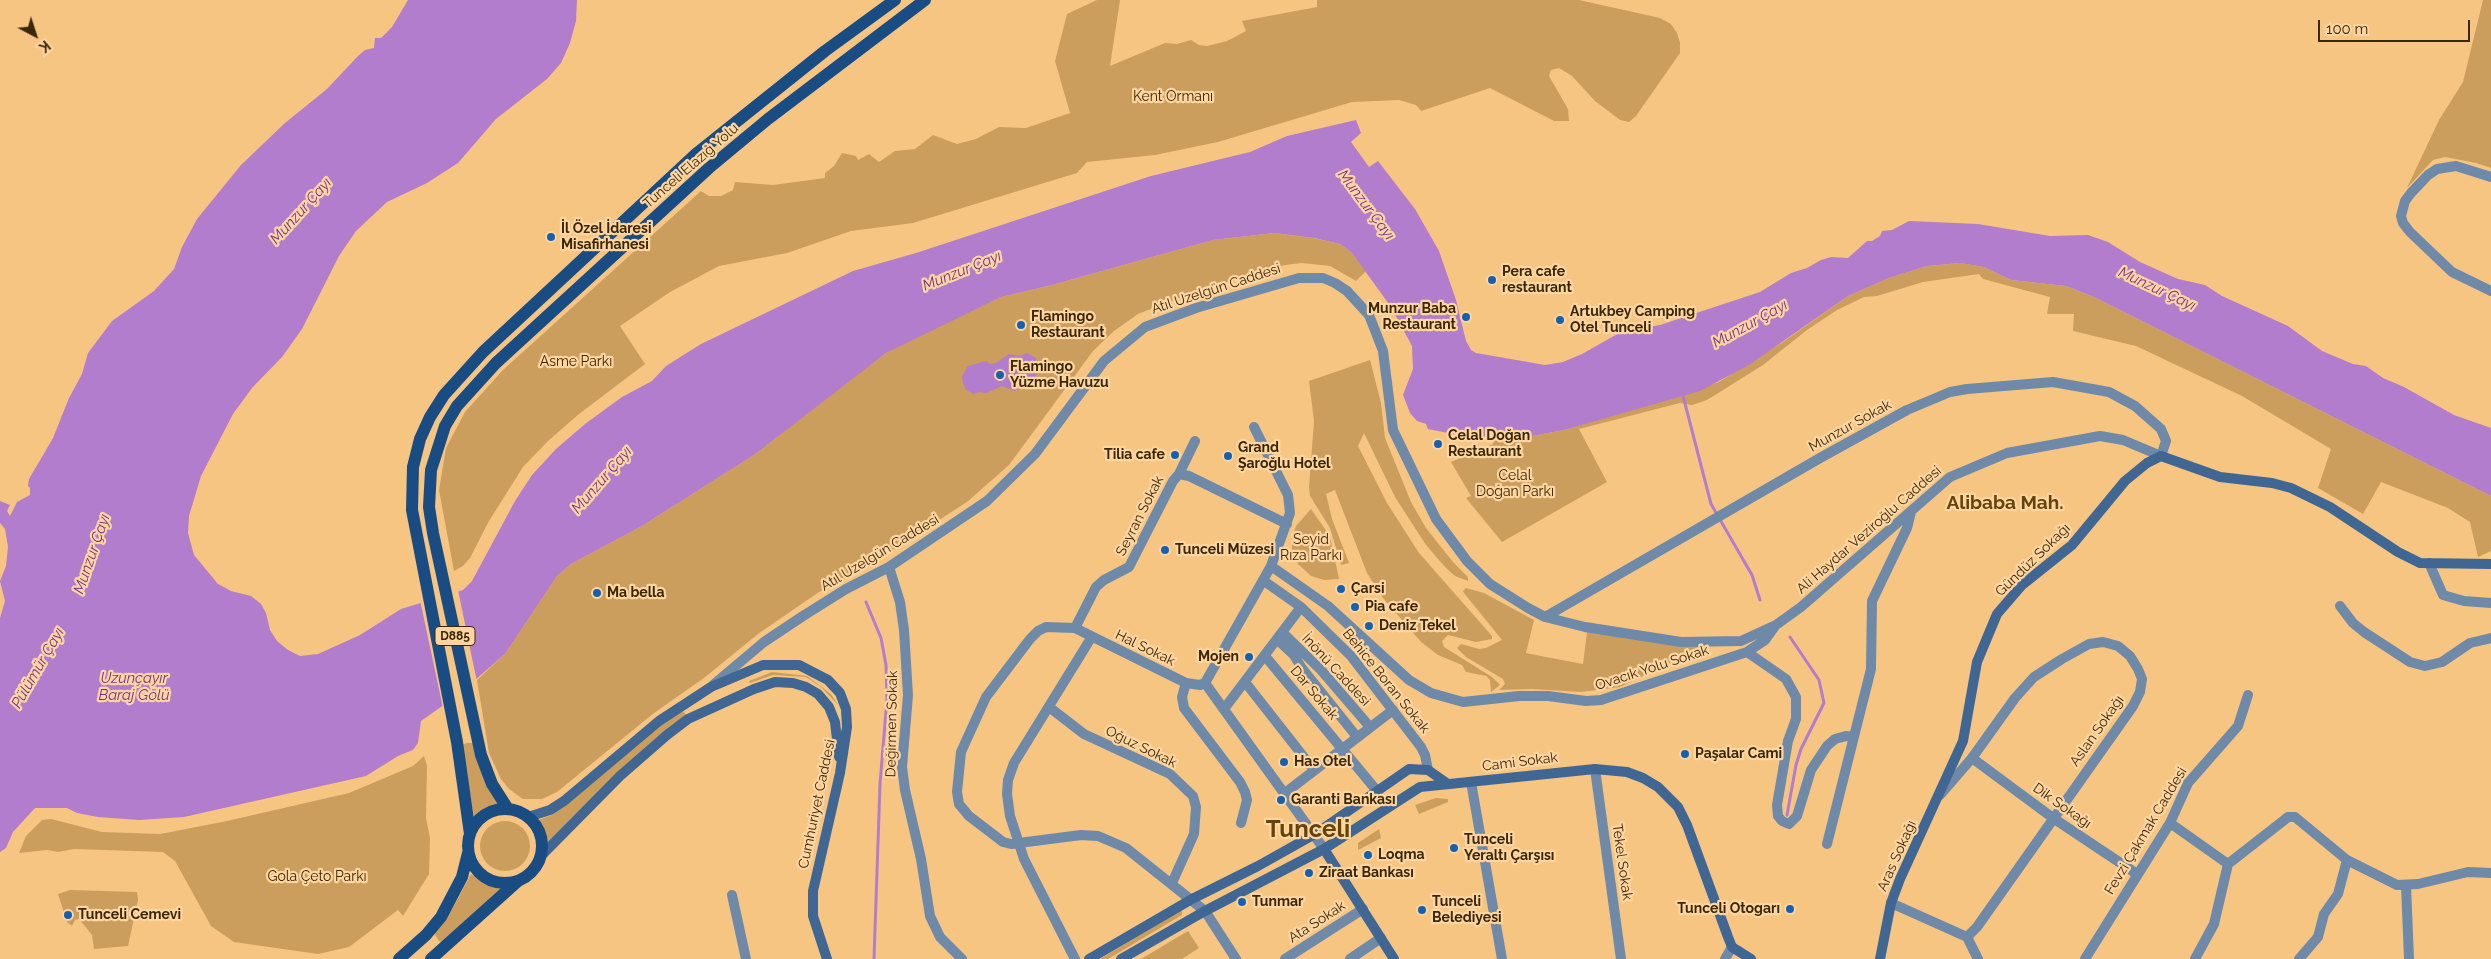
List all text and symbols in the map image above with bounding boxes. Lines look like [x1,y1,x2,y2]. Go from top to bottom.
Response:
north arrow [10,10,60,60]
scale bar [2321,10,2474,42]
text: 100 m [2326,20,2368,38]
text: K [36,37,53,56]
park label: Kent Ormanı [1133,89,1213,105]
street label: Tunceli Elazığ Yolu [640,120,742,212]
water label: Munzur Çayı [1334,166,1398,244]
water label: Munzur Çayı [266,174,336,248]
place label: İl Özel İdaresi Misafirhanesi [561,221,651,253]
marker: İl Özel İdaresi Misafirhanesi [545,231,557,243]
water label: Munzur Çayı [920,247,1004,295]
street label: Atıl Uzelgün Caddesi [1149,260,1283,318]
water label: Munzur Çayı [2115,263,2199,315]
place label: Pera cafe restaurant [1502,264,1572,296]
marker: Pera cafe restaurant [1486,274,1498,286]
water label: Munzur Çayı [1709,296,1791,352]
place label: Munzur Baba Restaurant [1368,301,1456,334]
place label: Artukbey Camping Otel Tunceli [1570,304,1695,336]
place label: Flamingo Restaurant [1031,309,1105,342]
marker: Munzur Baba Restaurant [1460,311,1472,323]
marker: Artukbey Camping Otel Tunceli [1554,314,1566,326]
marker: Flamingo Restaurant [1015,319,1027,331]
park label: Asme Parkı [540,354,612,370]
place label: Flamingo Yüzme Havuzu [1010,359,1109,392]
marker: Flamingo Yüzme Havuzu [994,369,1006,381]
street label: Munzur Sokak [1806,396,1894,456]
place label: Celal Doğan Restaurant [1448,428,1530,461]
marker: Celal Doğan Restaurant [1432,438,1444,450]
place label: Grand Şaroğlu Hotel [1238,440,1331,472]
water label: Munzur Çayı [568,443,636,517]
place label: Tilia cafe [1104,447,1165,463]
marker: Tilia cafe [1169,449,1181,461]
marker: Grand Şaroğlu Hotel [1222,450,1234,462]
street label: Ali Haydar Veziroğlu Caddesi [1793,463,1945,597]
park label: Celal Doğan Parkı [1476,468,1554,501]
street label: Seyran Sokak [1113,473,1167,559]
district label: Alibaba Mah. [1946,492,2064,514]
street label: Atıl Uzelgün Caddesi [818,511,942,595]
water label: Munzur Çayı [70,512,114,596]
street label: Gündüz Sokağı [1992,520,2074,600]
park label: Seyid Rıza Parkı [1280,532,1342,564]
place label: Tunceli Müzesi [1175,542,1274,558]
marker: Tunceli Müzesi [1159,544,1171,556]
place label: Çarsi [1351,581,1385,597]
marker: Çarsi [1335,583,1347,595]
place label: Ma bella [607,585,665,601]
marker: Ma bella [591,587,603,599]
place label: Pia cafe [1365,599,1418,615]
marker: Pia cafe [1349,601,1361,613]
place label: Deniz Tekel [1379,618,1456,634]
marker: Deniz Tekel [1363,620,1375,632]
water label: Pülümür Çayı [8,625,68,711]
street label: Behice Boran Sokak [1339,625,1433,737]
road number: D885 [435,626,475,646]
street label: Hal Sokak [1112,626,1178,670]
street label: İnönü Caddesi [1298,630,1374,710]
street label: Ovacık Yolu Sokak [1593,642,1711,694]
place label: Mojen [1198,649,1239,665]
marker: Mojen [1243,651,1255,663]
street label: Dar Sokak [1287,663,1341,723]
water label: Uzunçayır Baraj Gölü [99,669,169,704]
street label: Değirmen Sokak [883,670,901,778]
street label: Aslan Sokağı [2066,692,2128,770]
street label: Oğuz Sokak [1103,723,1179,771]
street label: Cumhuriyet Caddesi [795,738,839,870]
place label: Paşalar Cami [1695,746,1782,762]
marker: Paşalar Cami [1679,748,1691,760]
street label: Cami Sokak [1481,749,1559,775]
place label: Has Otel [1294,754,1351,770]
marker: Has Otel [1278,756,1290,768]
street label: Fevzi Çakmak Caddesi [2101,764,2191,898]
street label: Dik Sokağı [2029,780,2095,832]
place label: Garanti Bankası [1291,792,1396,808]
marker: Garanti Bankası [1275,794,1287,806]
district label: Tunceli [1266,816,1350,844]
street label: Aras Sokağı [1874,818,1920,894]
street label: Tekel Sokak [1608,823,1636,901]
place label: Tunceli Yeraltı Çarşısı [1464,832,1554,864]
marker: Tunceli Yeraltı Çarşısı [1448,842,1460,854]
place label: Loqma [1378,847,1425,863]
marker: Loqma [1362,849,1374,861]
place label: Ziraat Bankası [1319,865,1414,881]
marker: Ziraat Bankası [1303,867,1315,879]
park label: Gola Çeto Parkı [267,869,367,885]
place label: Tunmar [1252,894,1303,910]
place label: Tunceli Belediyesi [1432,894,1502,926]
marker: Tunmar [1236,896,1248,908]
street label: Ata Sokak [1285,897,1349,947]
place label: Tunceli Otogarı [1677,901,1780,917]
marker: Tunceli Otogarı [1784,903,1796,915]
marker: Tunceli Belediyesi [1416,904,1428,916]
place label: Tunceli Cemevi [78,907,181,923]
marker: Tunceli Cemevi [62,909,74,921]

